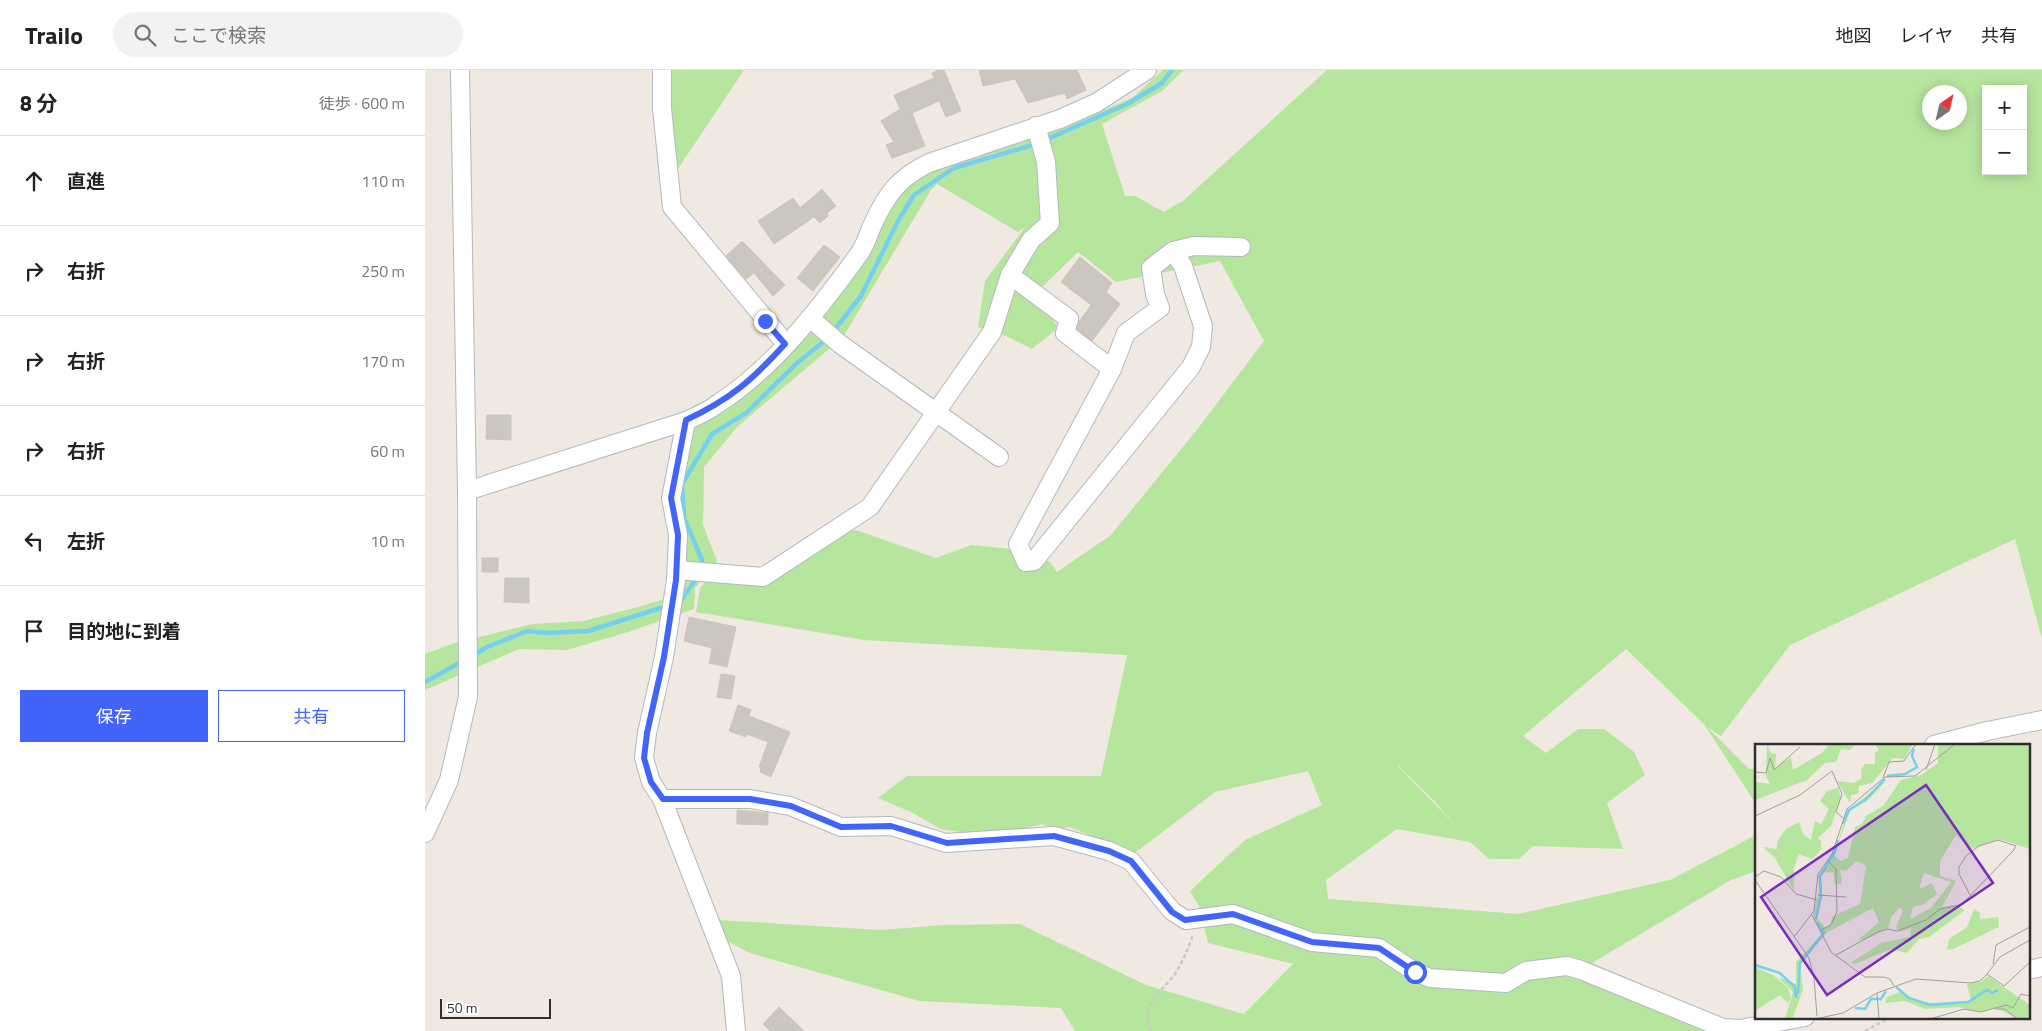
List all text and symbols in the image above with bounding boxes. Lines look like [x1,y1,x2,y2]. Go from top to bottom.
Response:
search box [113,12,463,57]
text: Trailo [25,17,83,53]
text: ここで検索 [171,20,266,49]
icon: search [131,21,159,49]
text: 地図 [1836,22,1872,49]
text: レイヤ [1900,22,1953,49]
text: 共有 [1981,22,2017,49]
north arrow [1922,85,1967,130]
map controls [1982,85,2027,175]
button: + [1982,85,2027,130]
text: 8 分 [20,87,57,119]
text: 徒歩 · 600 m [319,91,405,115]
button: − [1982,130,2027,175]
text: 直進 [67,166,105,195]
icon: ahead [20,167,48,195]
text: 110 m [361,169,405,193]
text: 右折 [67,256,105,285]
icon: right [20,257,48,285]
text: 250 m [361,259,405,283]
route end [754,310,777,333]
text: 右折 [67,346,105,375]
icon: right [20,347,48,375]
text: 170 m [361,349,405,373]
text: 右折 [67,436,105,465]
icon: right [20,437,48,465]
text: 60 m [370,439,405,463]
text: 左折 [67,526,105,555]
icon: left [20,527,48,555]
text: 10 m [370,529,405,553]
text: 目的地に到着 [67,616,181,645]
icon: arrive [20,617,48,645]
button: 保存 [20,690,208,742]
button: 共有 [218,690,405,742]
inset map [1755,744,2029,1018]
route start [1404,961,1427,984]
scale bar [440,996,551,1019]
text: 50 m [447,997,477,1018]

